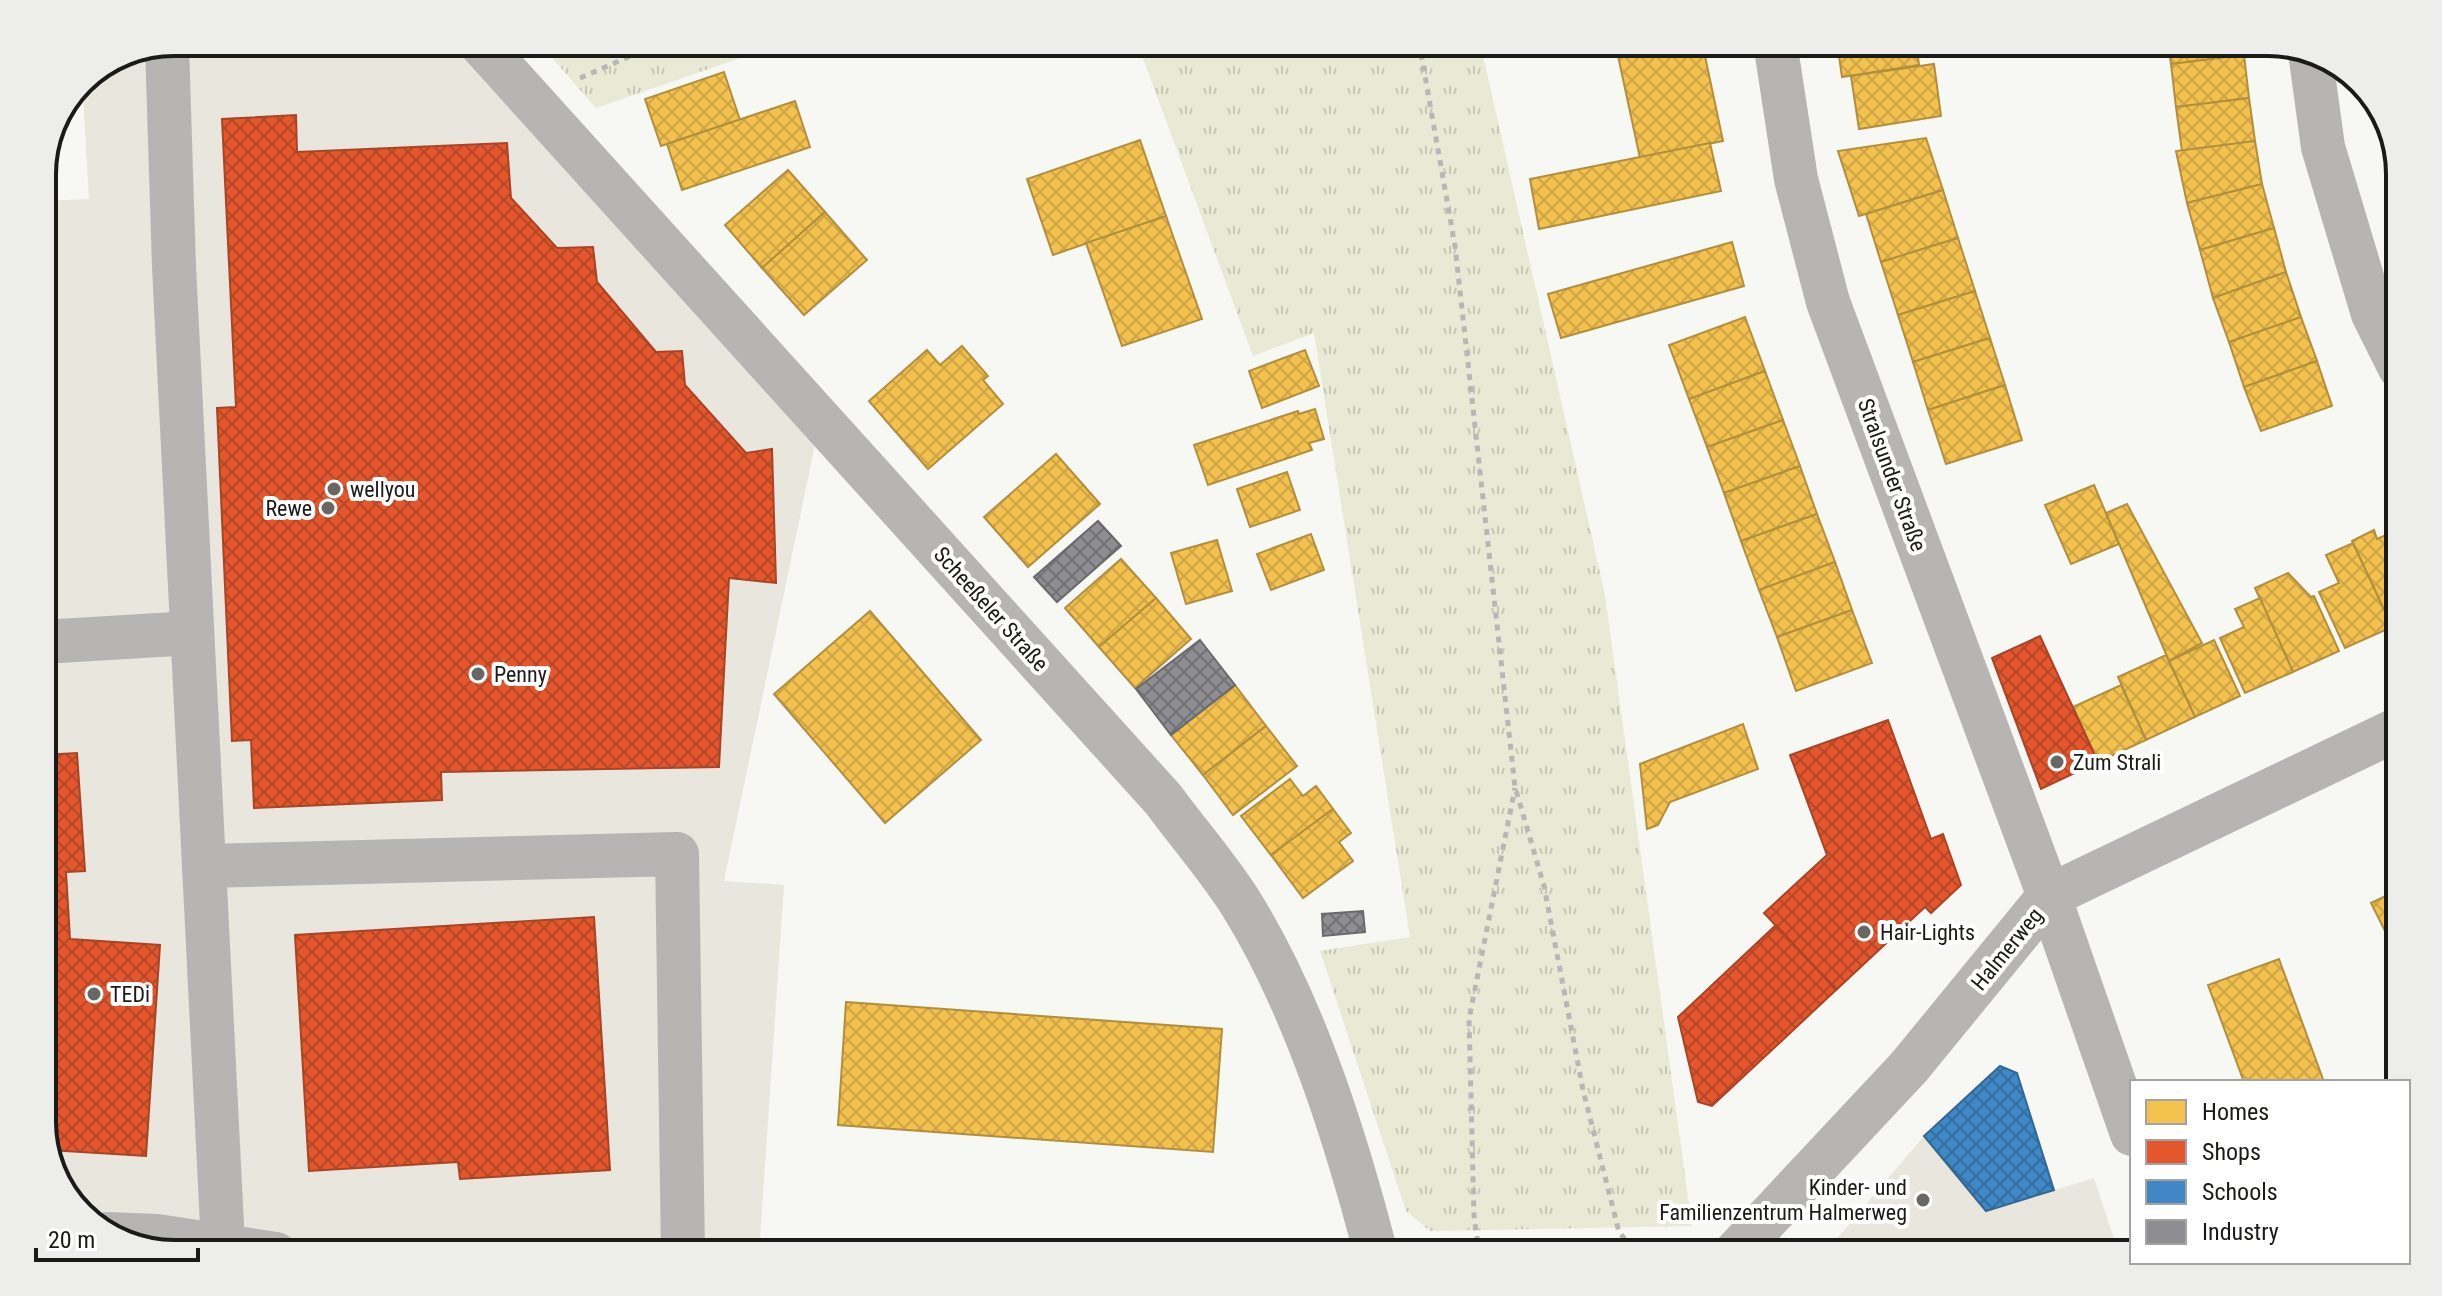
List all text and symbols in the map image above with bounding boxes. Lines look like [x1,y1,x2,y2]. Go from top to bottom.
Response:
street label: Stralsunder Straße [1853,395,1931,555]
place label: wellyou [350,477,415,502]
marker: wellyou [325,480,343,498]
place label: Rewe [265,496,312,521]
marker: Rewe [319,499,337,517]
street label: Scheeßeler Straße [929,542,1053,676]
place label: Penny [494,662,547,687]
marker: Penny [469,665,487,683]
place label: Zum Strali [2073,750,2161,775]
marker: Zum Strali [2048,753,2066,771]
street label: Halmerweg [1966,903,2048,995]
place label: Hair-Lights [1880,920,1975,945]
marker: Hair-Lights [1855,923,1873,941]
place label: TEDi [110,982,150,1007]
marker: TEDi [85,985,103,1003]
legend [2130,1080,2410,1264]
text: Homes [2202,1098,2269,1126]
text: Shops [2202,1138,2261,1166]
place label: Kinder- und Familienzentrum Halmerweg [1659,1175,1907,1225]
text: Schools [2202,1178,2278,1206]
marker: Kinder- und Familienzentrum Halmerweg [1914,1191,1932,1209]
scale bar [36,1212,198,1262]
text: Industry [2202,1218,2279,1246]
text: 20 m [48,1226,95,1254]

